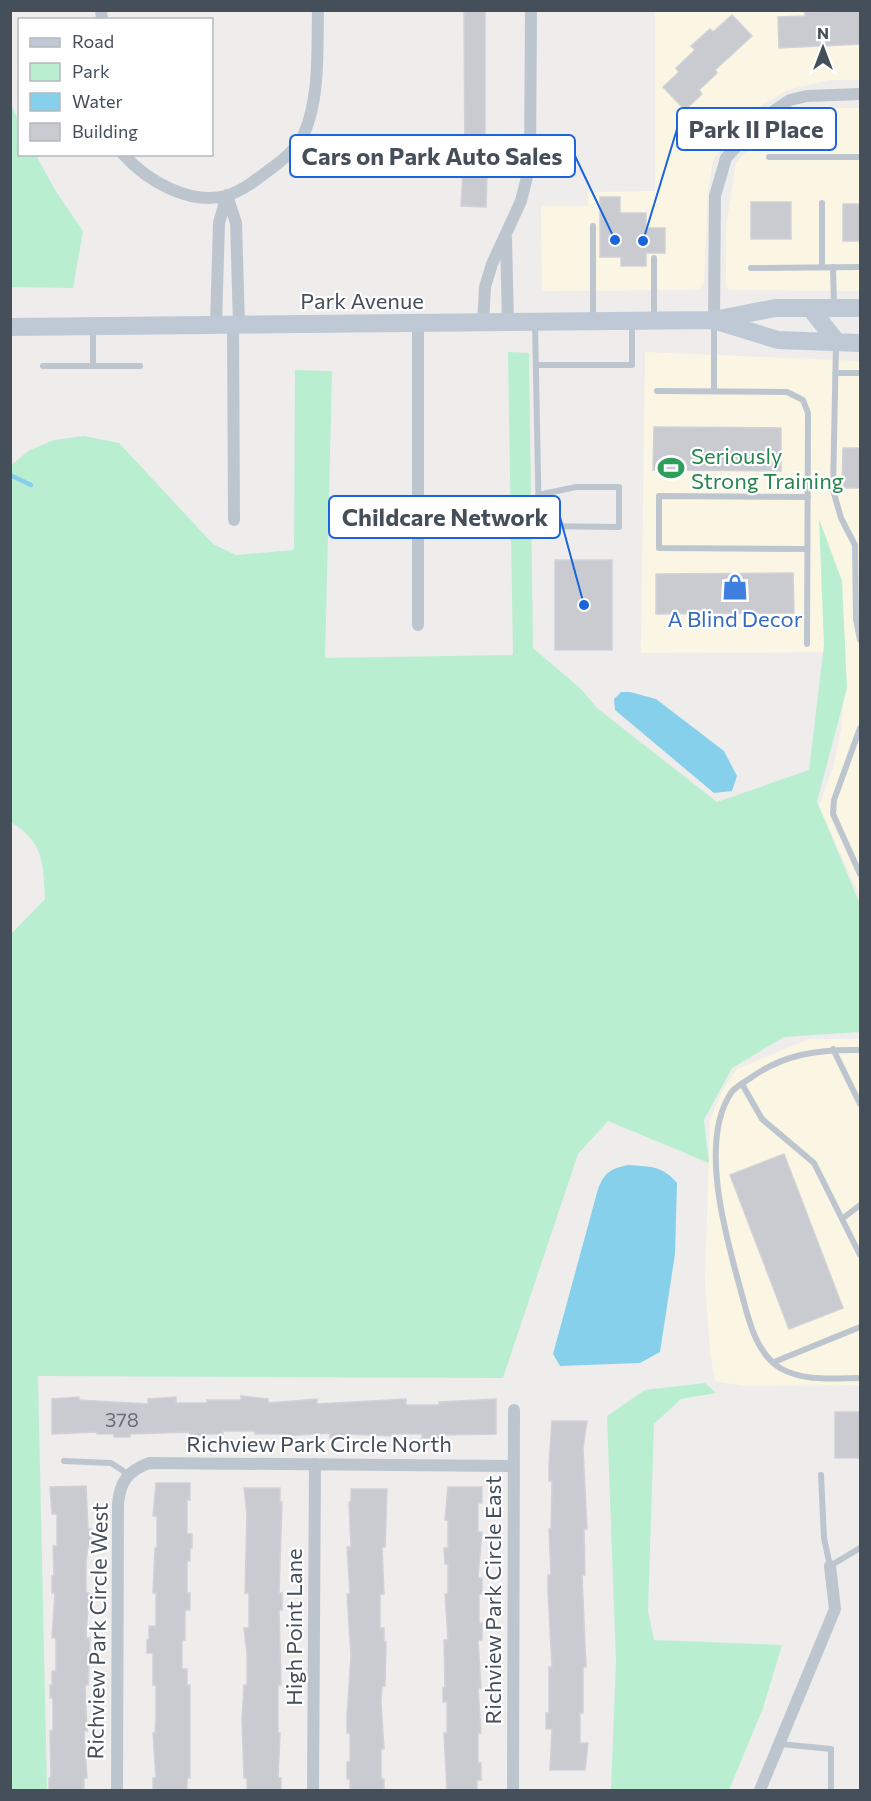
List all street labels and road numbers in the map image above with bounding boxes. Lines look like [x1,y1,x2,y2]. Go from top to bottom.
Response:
street label: Park Avenue [300,287,424,314]
street label: Richview Park Circle North [186,1430,452,1457]
street label: Richview Park Circle East [479,1476,506,1724]
street label: Richview Park Circle West [81,1502,113,1760]
street label: High Point Lane [280,1548,307,1706]

